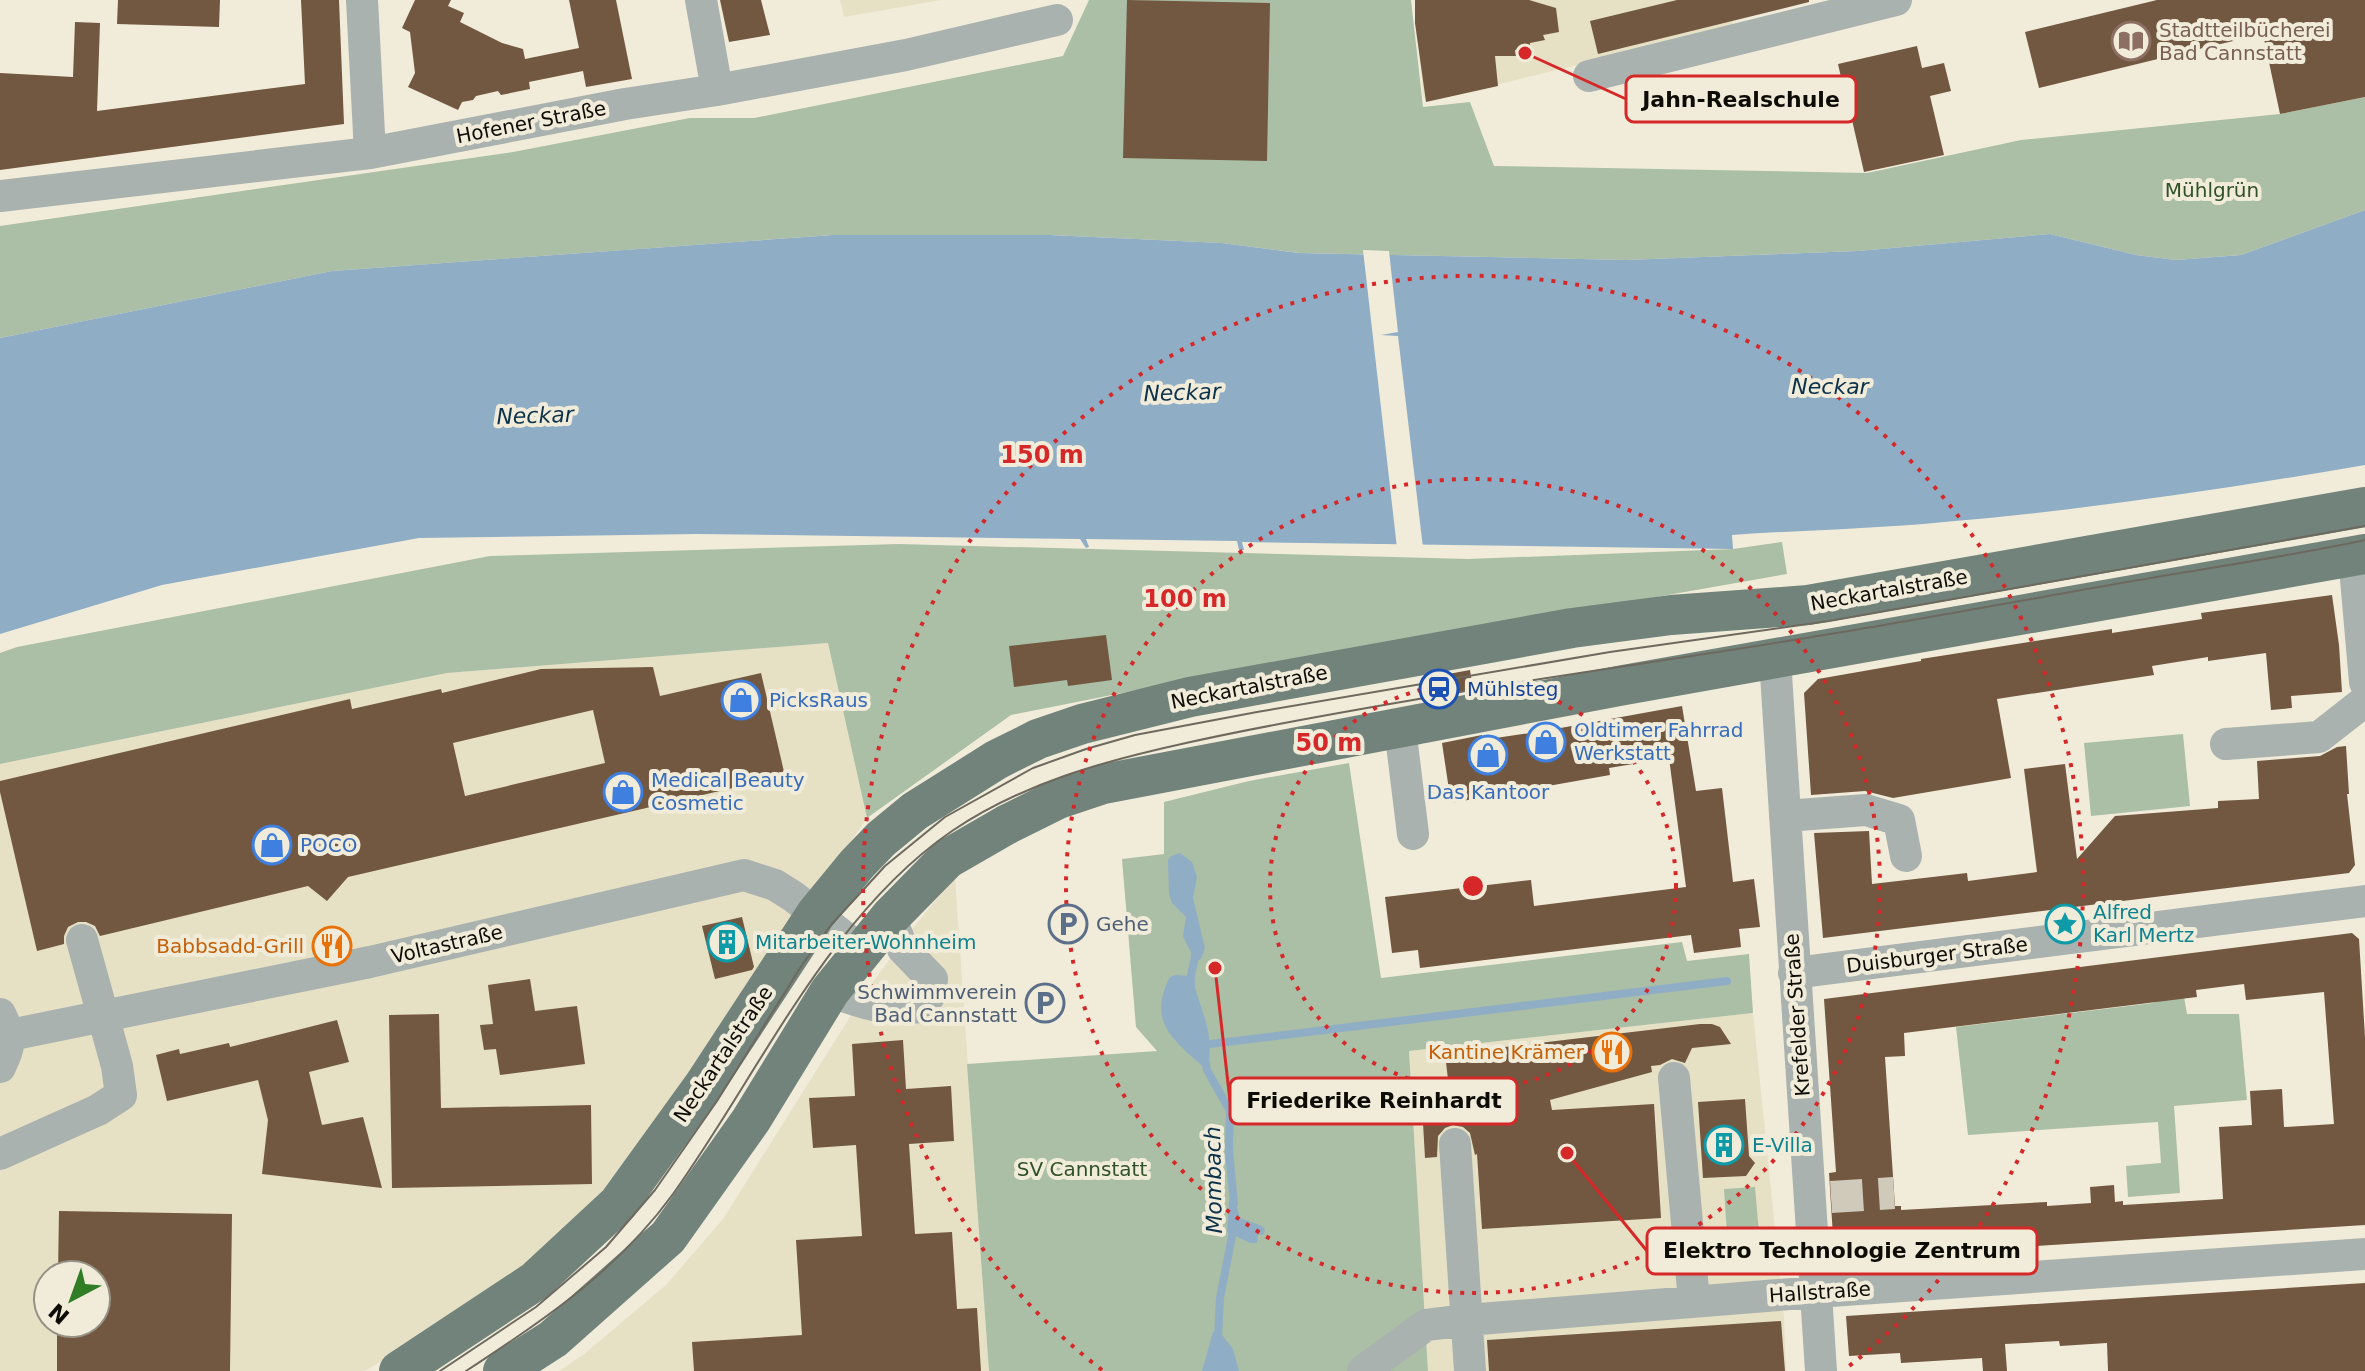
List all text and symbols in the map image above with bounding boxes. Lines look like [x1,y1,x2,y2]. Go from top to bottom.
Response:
place label: Stadtteilbücherei Bad Cannstatt [2159,18,2331,65]
library icon: Stadtteilbücherei Bad Cannstatt [2110,20,2152,62]
callout: Jahn-Realschule [1626,76,1856,122]
text: Jahn-Realschule [1640,87,1840,112]
street label: Hofener Straße [454,96,608,148]
park label: Mühlgrün [2165,178,2259,202]
water label: Neckar [1791,374,1871,399]
water label: Neckar [1143,379,1223,406]
water label: Neckar [496,402,576,429]
text: 150 m [1000,441,1084,469]
street label: Neckartalstraße [1808,564,1970,616]
text: 100 m [1143,585,1227,613]
street label: Neckartalstraße [1169,660,1329,714]
station icon: Mühlsteg [1418,668,1460,710]
place label: Mühlsteg [1467,677,1558,701]
shop icon: PicksRaus [720,679,762,721]
place label: PicksRaus [769,688,868,712]
place label: Oldtimer Fahrrad Werkstatt [1574,718,1743,765]
shop icon: Oldtimer Fahrrad Werkstatt [1525,721,1567,763]
text: 50 m [1296,729,1362,757]
shop icon: Das Kantoor [1467,734,1509,776]
place label: Medical Beauty Cosmetic [651,768,805,815]
shop icon: Medical Beauty Cosmetic [602,771,644,813]
place label: Das Kantoor [1427,780,1550,804]
shop icon: POCO [251,824,293,866]
place label: POCO [300,833,358,857]
centre of rings [1459,872,1487,900]
place label: Alfred Karl Mertz [2093,900,2194,947]
parking icon: Gehe [1047,903,1089,945]
place icon: Alfred Karl Mertz [2044,903,2086,945]
place label: Gehe [1096,912,1149,936]
street label: Voltastraße [389,920,505,968]
building icon: Mitarbeiter-Wohnheim [706,921,748,963]
restaurant icon: Babbsadd-Grill [311,925,353,967]
place label: Mitarbeiter-Wohnheim [755,930,976,954]
street label: Duisburger Straße [1845,932,2029,978]
street label: Krefelder Straße [1779,933,1815,1097]
place label: Babbsadd-Grill [156,934,304,958]
place label: Schwimmverein Bad Cannstatt [857,980,1017,1027]
street label: Neckartalstraße [669,981,777,1127]
parking icon: Schwimmverein Bad Cannstatt [1024,982,1066,1024]
restaurant icon: Kantine Krämer [1591,1031,1633,1073]
place label: Kantine Krämer [1428,1040,1585,1064]
callout: Friederike Reinhardt [1230,1078,1517,1124]
text: Friederike Reinhardt [1246,1088,1502,1113]
building icon: E-Villa [1703,1124,1745,1166]
water label: Mombach [1200,1126,1227,1234]
place label: E-Villa [1752,1133,1813,1157]
park label: SV Cannstatt [1017,1157,1147,1181]
callout: Elektro Technologie Zentrum [1647,1228,2037,1274]
text: Elektro Technologie Zentrum [1663,1238,2021,1263]
north arrow [32,1259,112,1339]
street label: Hallstraße [1768,1276,1872,1308]
text: N [44,1298,74,1329]

